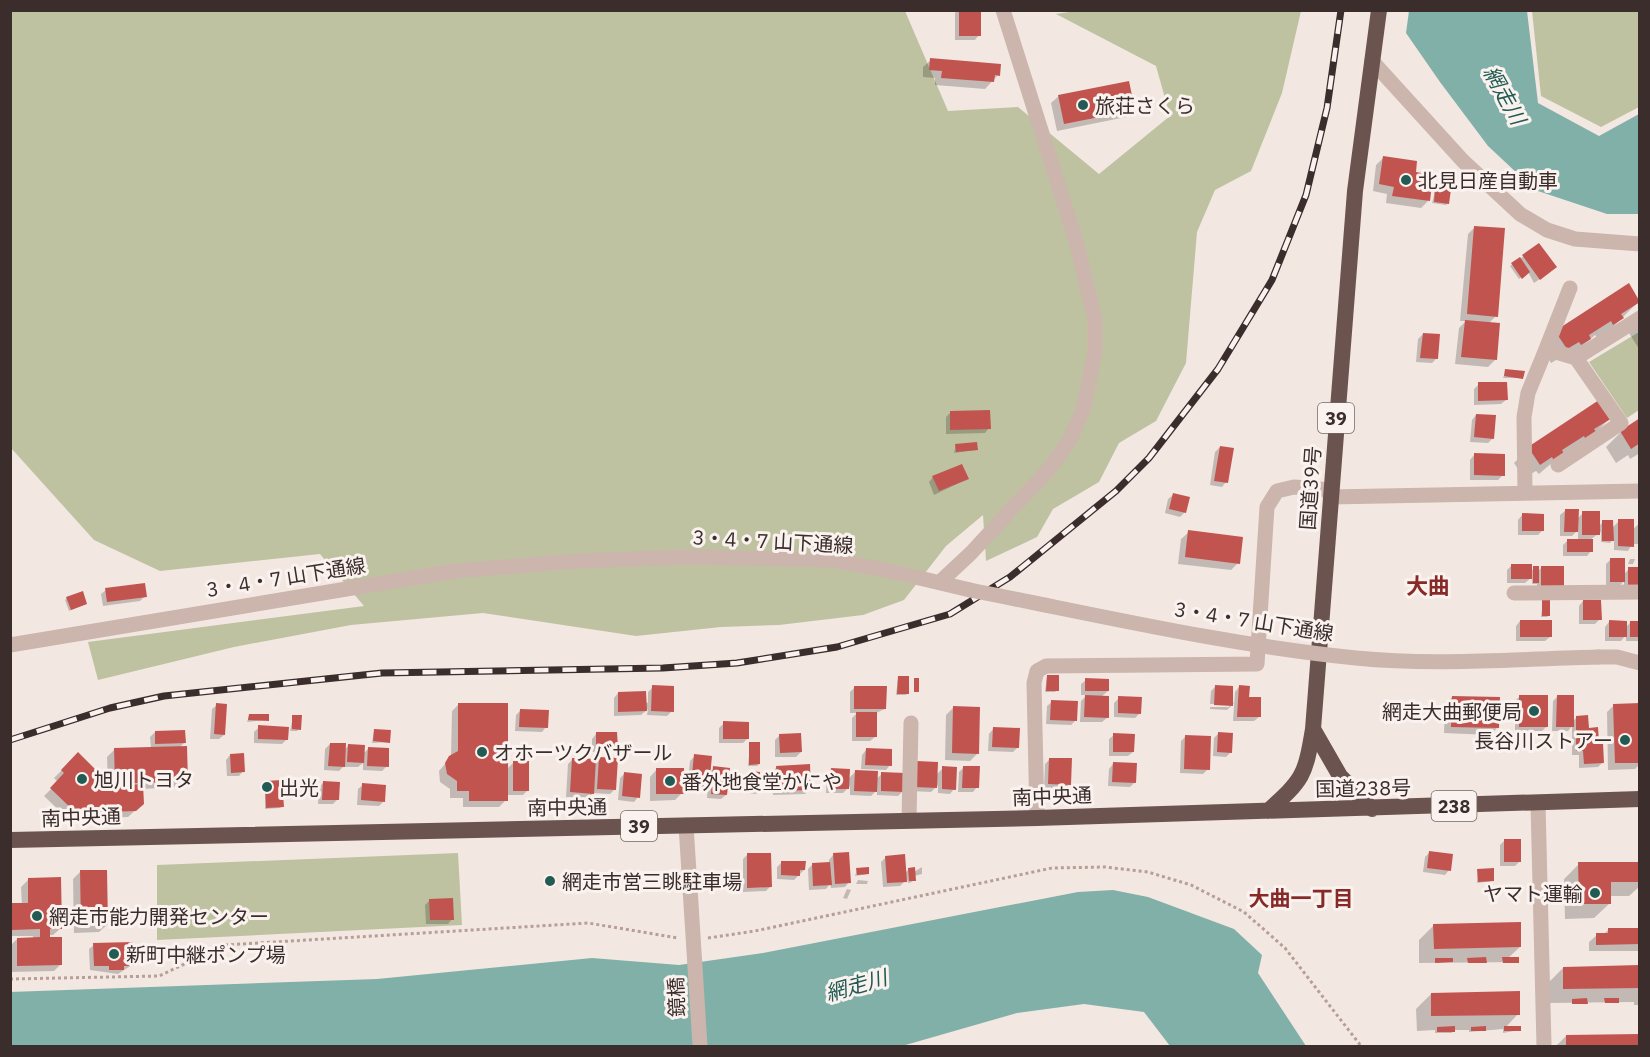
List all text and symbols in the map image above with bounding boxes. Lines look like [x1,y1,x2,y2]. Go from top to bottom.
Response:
water label: 網走川 [1477,61,1533,131]
place label: 旅荘さくら [1095,92,1195,119]
marker: 旅荘さくら [1076,98,1090,112]
place label: 北見日産自動車 [1418,167,1558,194]
marker: 北見日産自動車 [1399,173,1413,187]
road number: 39 [1318,403,1354,433]
street label: 国道39号 [1294,445,1326,531]
street label: 3・4・7 山下通線 [692,523,854,559]
street label: 3・4・7 山下通線 [205,551,367,603]
district label: 大曲 [1406,571,1450,600]
street label: 3・4・7 山下通線 [1173,595,1335,647]
place label: 網走大曲郵便局 [1382,698,1522,725]
marker: 網走大曲郵便局 [1527,704,1541,718]
place label: 長谷川ストアー [1474,727,1613,754]
marker: 長谷川ストアー [1618,733,1632,747]
place label: オホーツクバザール [494,739,673,766]
marker: オホーツクバザール [475,745,489,759]
place label: 旭川トヨタ [94,766,194,793]
place label: 番外地食堂かにや [682,768,842,795]
marker: 旭川トヨタ [75,772,89,786]
place label: 出光 [279,774,319,801]
marker: 番外地食堂かにや [663,774,677,788]
street label: 国道238号 [1315,774,1411,802]
marker: 出光 [260,780,274,794]
street label: 南中央通 [1012,781,1092,811]
road number: 238 [1432,791,1476,821]
street label: 南中央通 [527,793,607,821]
street label: 南中央通 [41,802,121,832]
road number: 39 [621,811,657,841]
place label: 網走市営三眺駐車場 [562,868,742,895]
marker: 網走市営三眺駐車場 [543,874,557,888]
place label: ヤマト運輸 [1483,880,1583,907]
district label: 大曲一丁目 [1249,884,1354,912]
marker: ヤマト運輸 [1588,886,1602,900]
place label: 網走市能力開発センター [49,903,269,930]
marker: 網走市能力開発センター [30,909,44,923]
place label: 新町中継ポンプ場 [126,941,285,968]
marker: 新町中継ポンプ場 [107,947,121,961]
water label: 網走川 [822,962,892,1007]
street label: 鏡橋 [662,977,690,1017]

